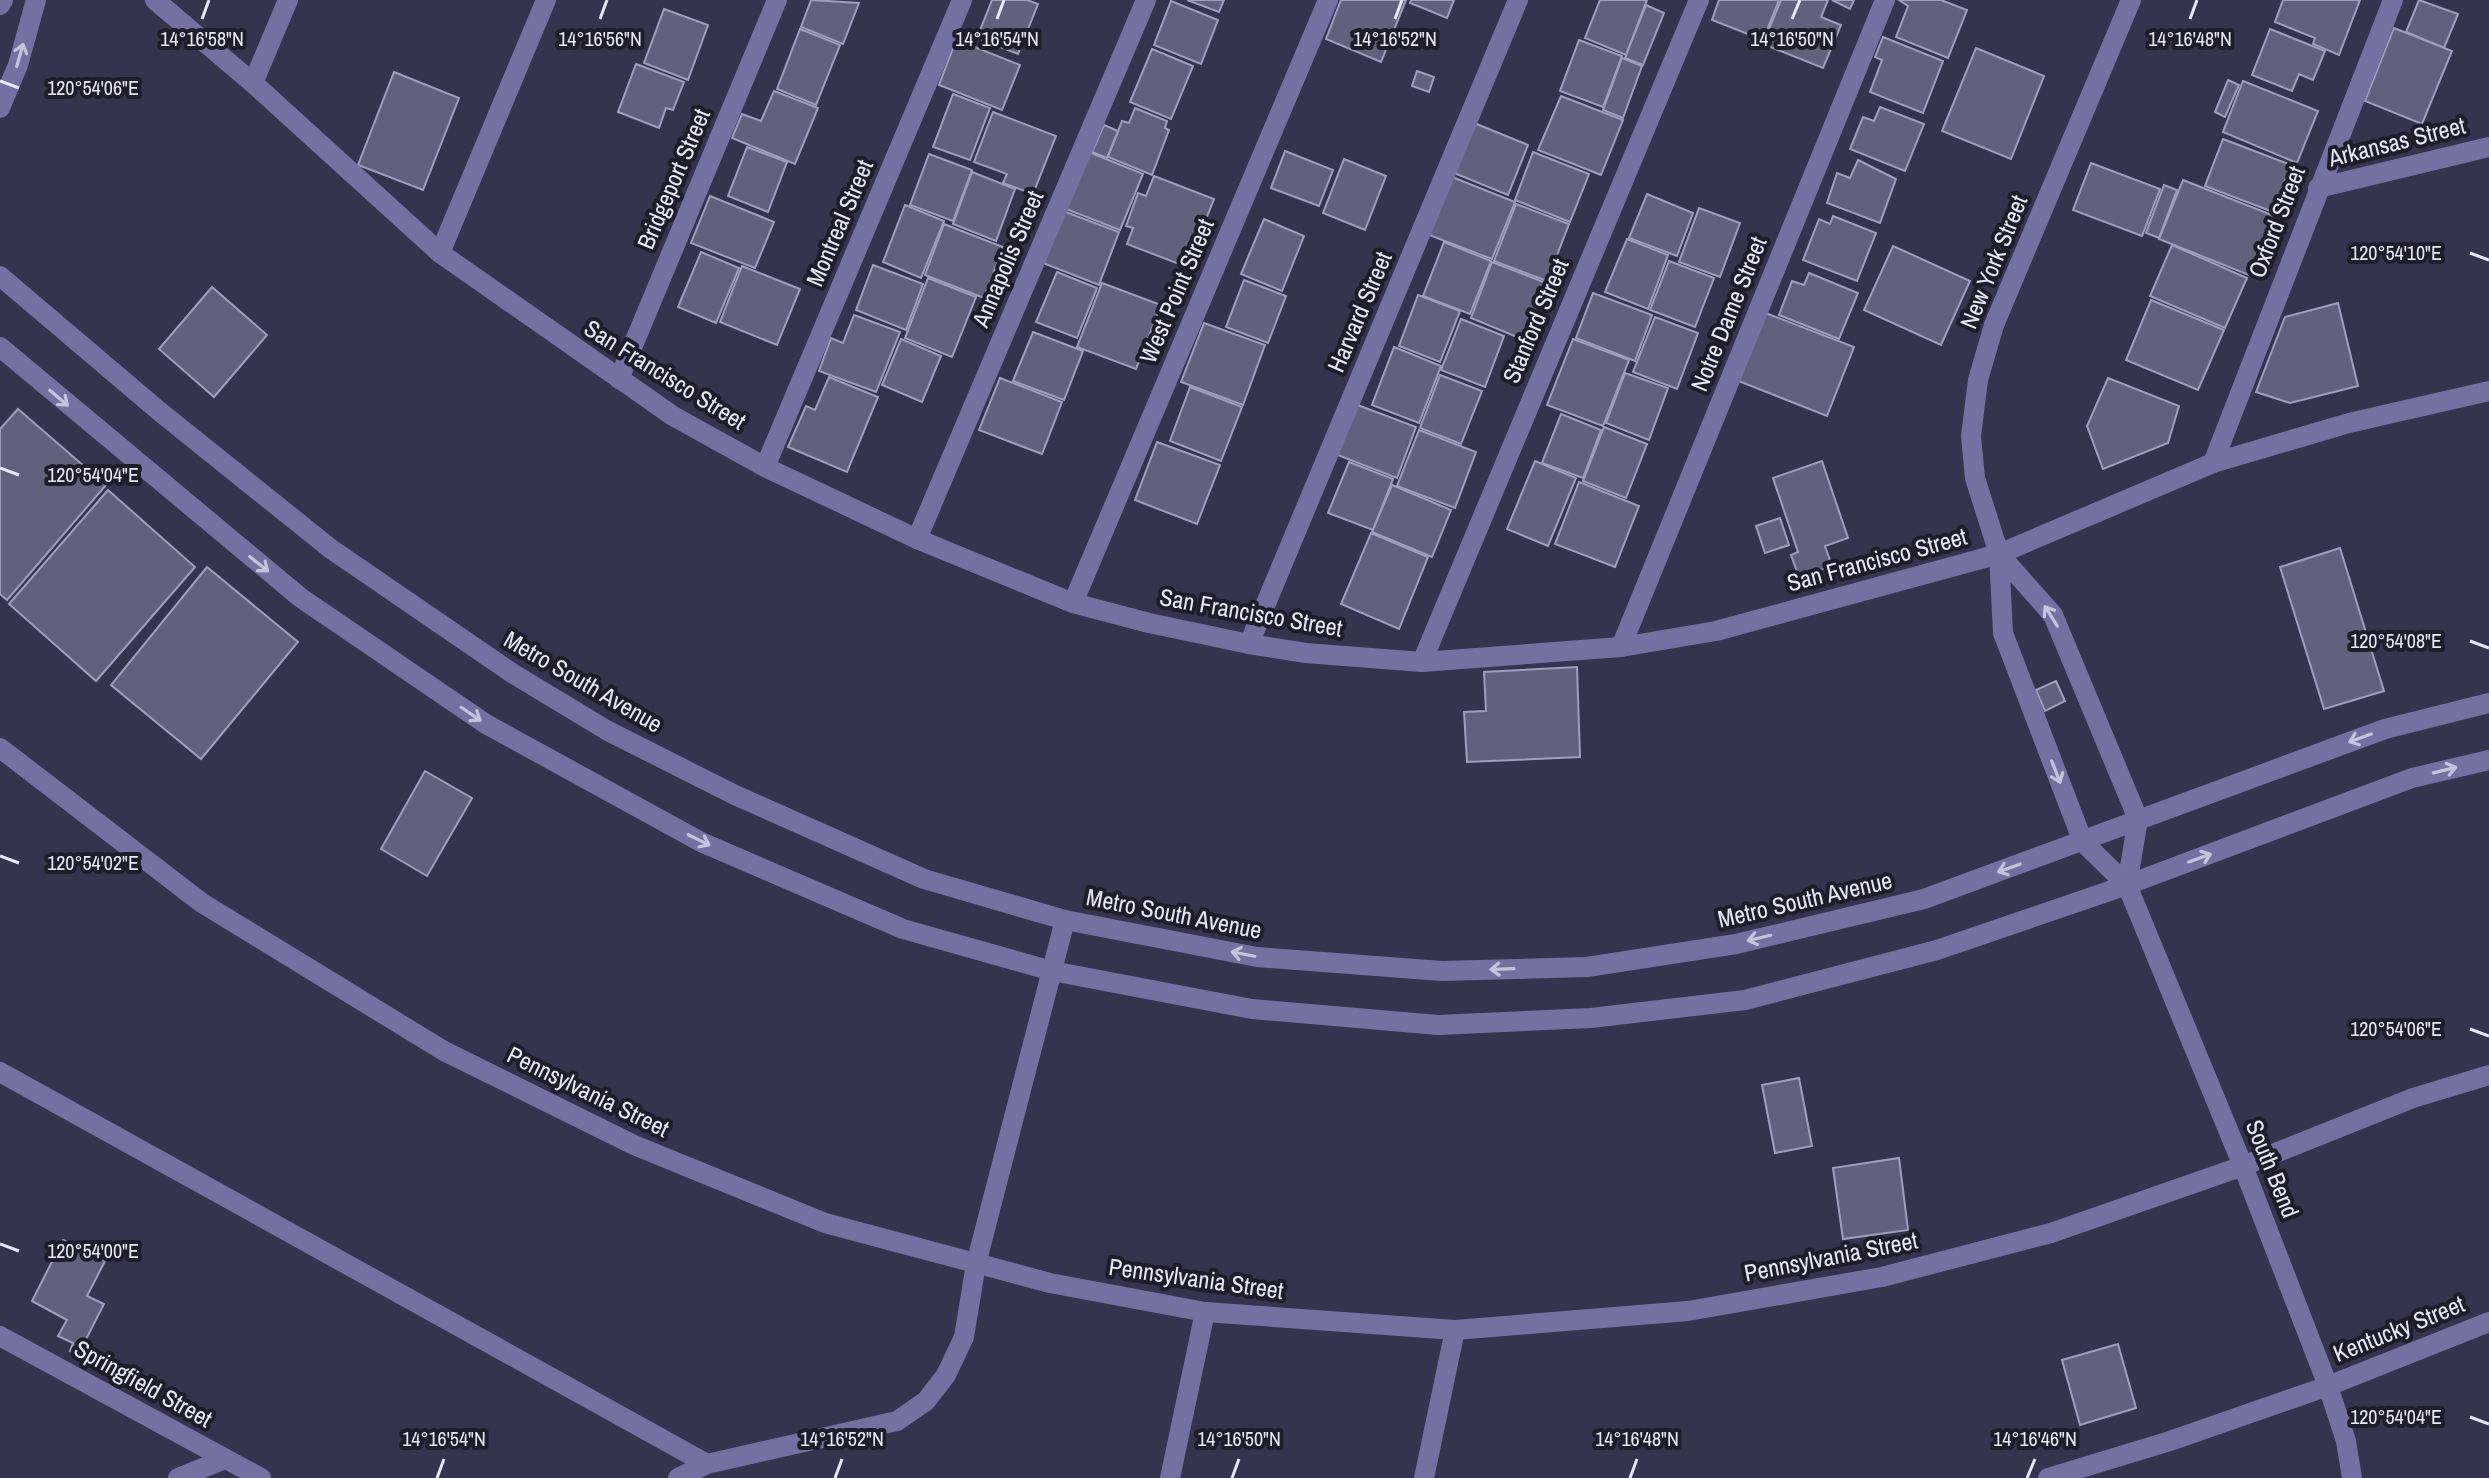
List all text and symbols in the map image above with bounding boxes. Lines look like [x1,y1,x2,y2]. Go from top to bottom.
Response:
text: 14°16'58"N [160,25,244,52]
text: 14°16'56"N [558,25,642,52]
text: 14°16'54"N [955,25,1039,52]
text: 14°16'52"N [1353,25,1437,52]
text: 14°16'50"N [1750,25,1834,52]
text: 14°16'48"N [2148,25,2232,52]
one-way arrow [14,43,29,68]
text: 120°54'06"E [47,74,139,101]
street label: Bridgeport Street [629,103,717,254]
street label: Arkansas Street [2324,108,2469,174]
street label: Montreal Street [798,154,880,291]
street label: Oxford Street [2240,161,2312,282]
street label: Annapolis Street [964,185,1050,333]
street label: New York Street [1952,190,2035,333]
street label: West Point Street [1131,213,1221,368]
street label: Notre Dame Street [1683,231,1774,396]
text: 120°54'10"E [2350,239,2442,266]
street label: Harvard Street [1319,246,1399,377]
street label: Stanford Street [1494,253,1576,388]
street label: San Francisco Street [579,312,753,437]
one-way arrow [49,389,69,407]
text: 120°54'04"E [47,461,139,488]
street label: San Francisco Street [1783,520,1971,598]
one-way arrow [249,555,269,573]
street label: San Francisco Street [1157,580,1346,644]
one-way arrow [2042,605,2058,628]
street label: Metro South Avenue [498,623,669,739]
text: 120°54'08"E [2350,627,2442,654]
one-way arrow [460,706,482,722]
one-way arrow [2348,732,2373,747]
one-way arrow [2050,759,2064,784]
one-way arrow [2431,762,2457,777]
one-way arrow [686,833,710,849]
text: 120°54'02"E [47,849,139,876]
one-way arrow [2187,849,2212,864]
one-way arrow [1997,862,2022,877]
street label: Metro South Avenue [1714,863,1895,935]
street label: Metro South Avenue [1084,880,1265,946]
one-way arrow [1747,931,1773,946]
one-way arrow [1230,946,1256,961]
one-way arrow [1489,962,1516,977]
text: 120°54'06"E [2350,1015,2442,1042]
street label: Pennsylvania Street [502,1038,675,1144]
street label: South Bend [2239,1115,2307,1222]
street label: Pennsylvania Street [1741,1223,1921,1289]
text: 120°54'00"E [47,1237,139,1264]
street label: Pennsylvania Street [1107,1250,1286,1306]
street label: Kentucky Street [2328,1287,2470,1369]
street label: Springfield Street [69,1332,219,1435]
text: 120°54'04"E [2350,1403,2442,1430]
text: 14°16'54"N [402,1425,486,1452]
text: 14°16'52"N [800,1425,884,1452]
text: 14°16'50"N [1197,1425,1281,1452]
text: 14°16'48"N [1595,1425,1679,1452]
text: 14°16'46"N [1993,1425,2077,1452]

